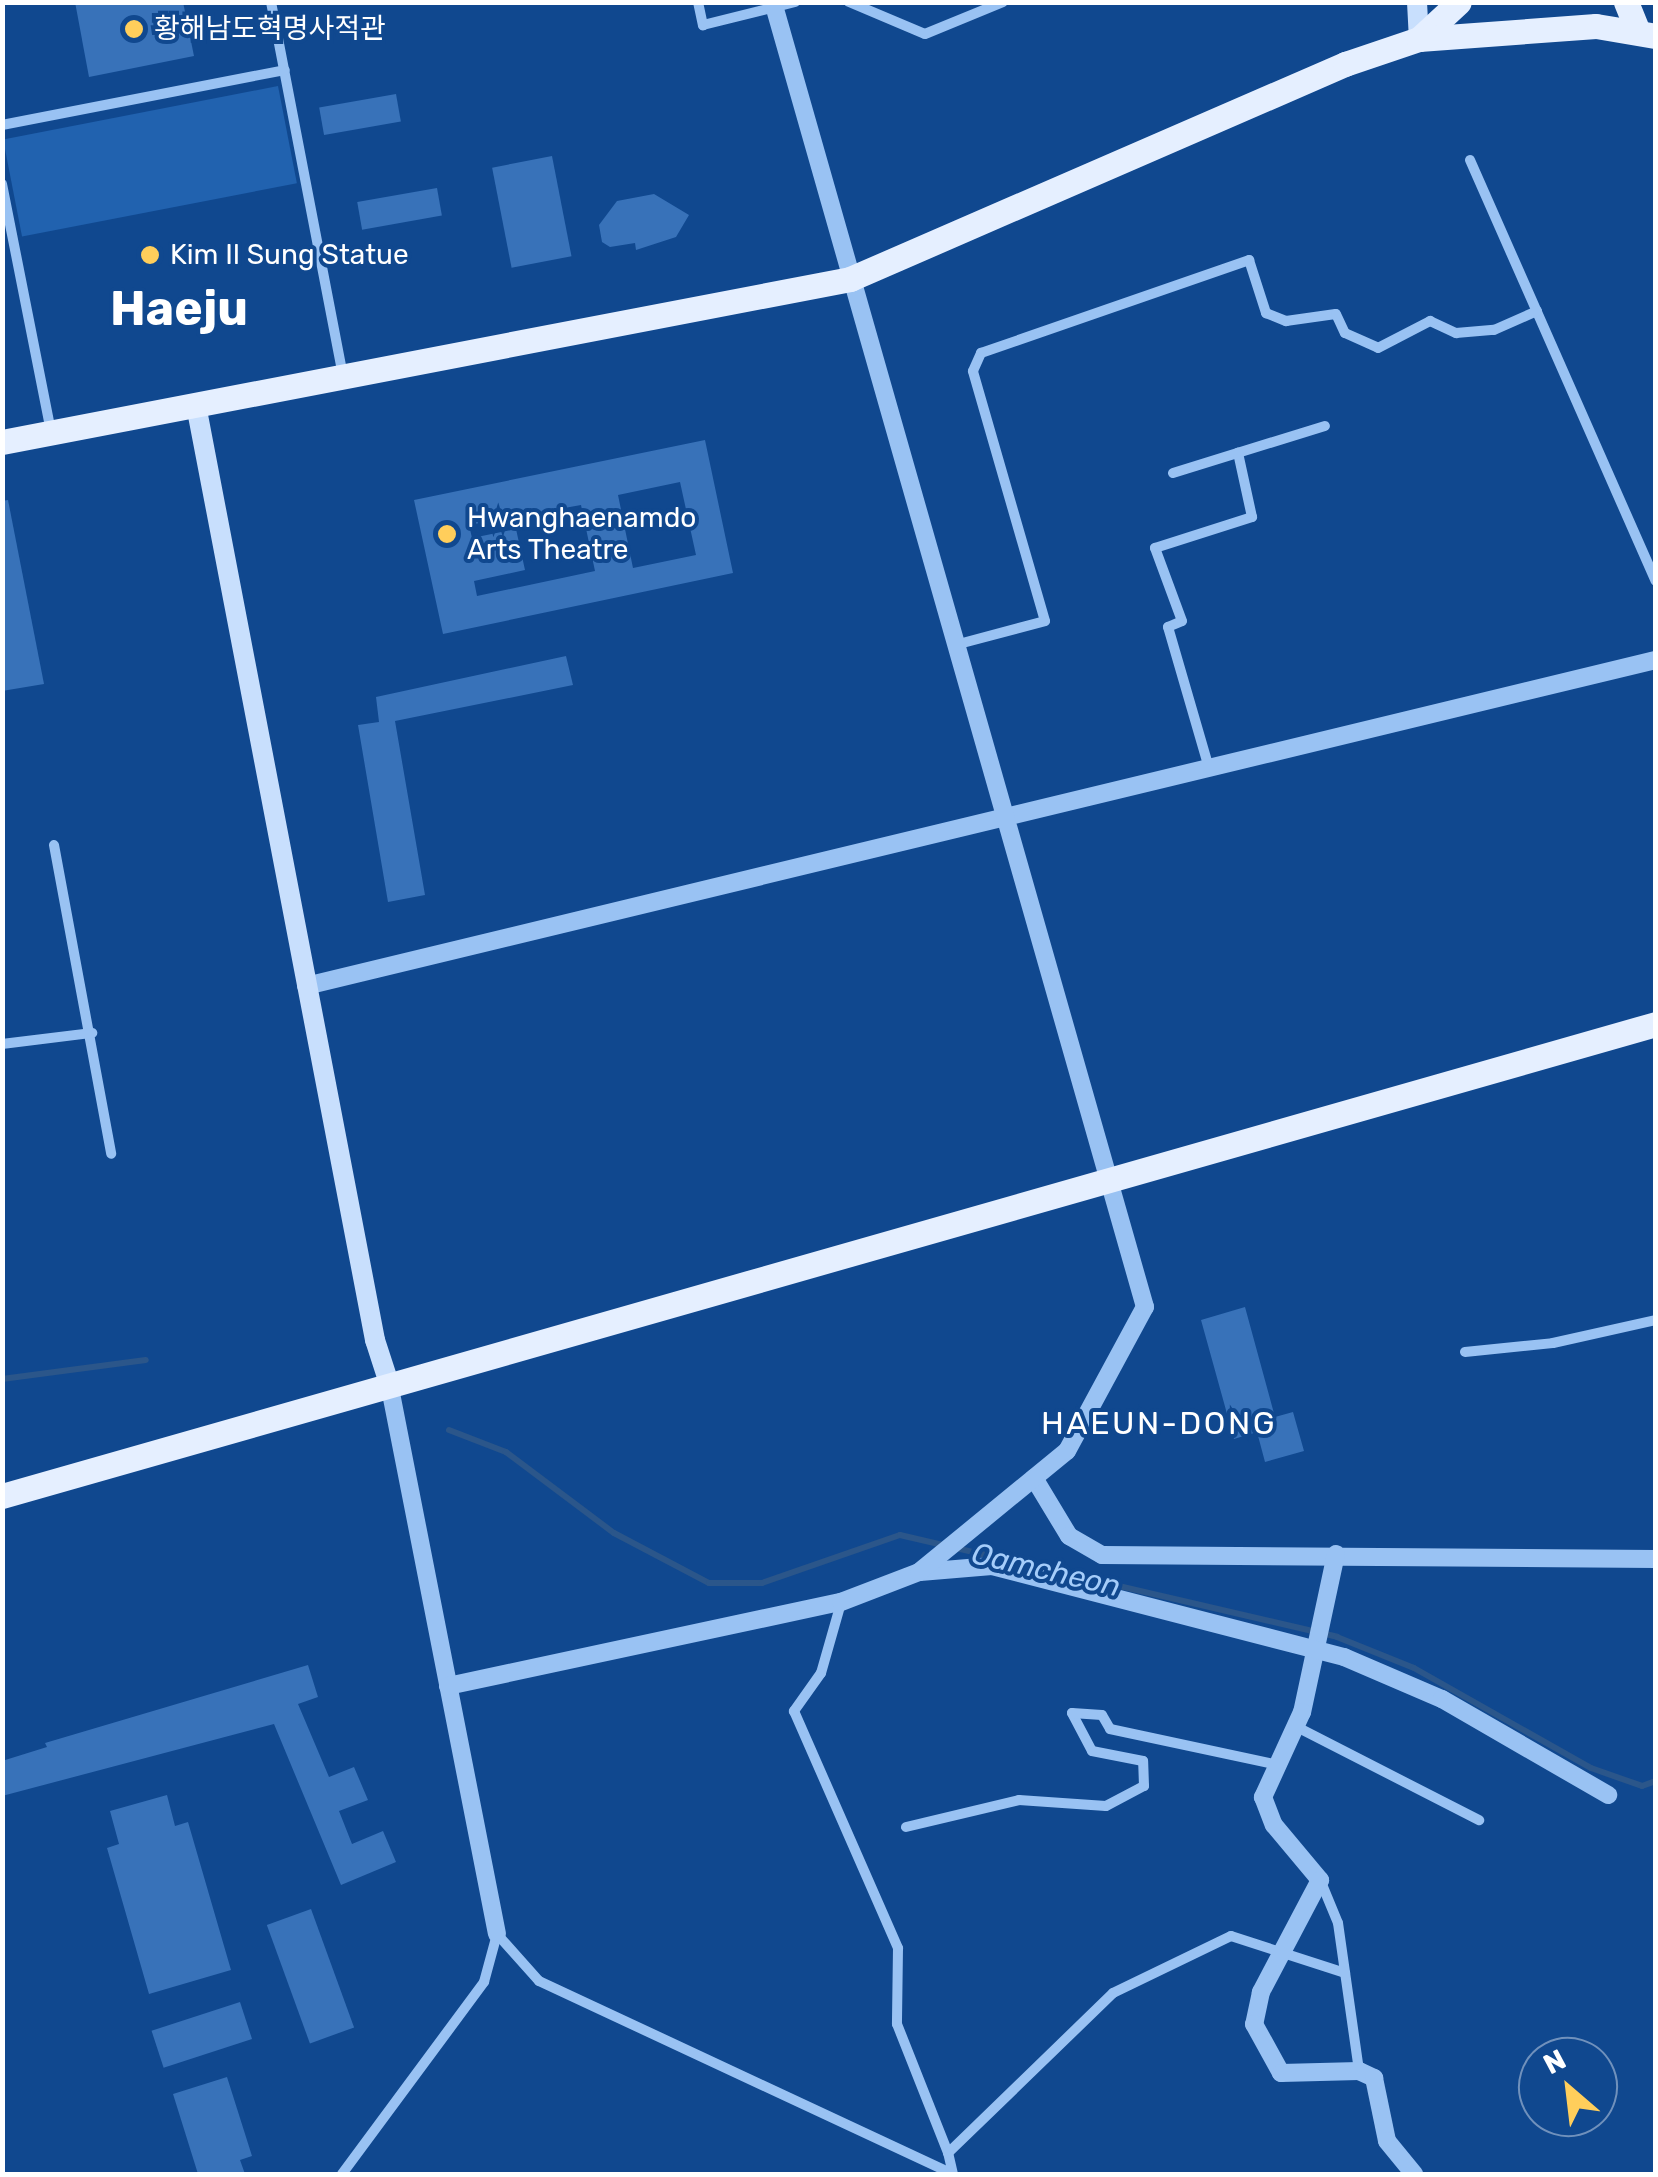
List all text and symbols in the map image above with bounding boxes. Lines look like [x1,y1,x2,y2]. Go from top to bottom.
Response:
place label: 황해남도혁명사적관 [154,12,386,46]
marker: 황해남도혁명사적관 [123,18,145,40]
place label: Kim Il Sung Statue [170,238,409,272]
marker: Kim Il Sung Statue [139,244,161,266]
district label: Haeju [110,280,248,338]
place label: Hwanghaenamdo Arts Theatre [467,501,696,567]
marker: Hwanghaenamdo Arts Theatre [436,523,458,545]
district label: HAEUN-DONG [1041,1404,1277,1442]
water label: Oamcheon [968,1535,1124,1605]
north arrow [1518,2037,1618,2137]
text: N [1538,2043,1571,2081]

